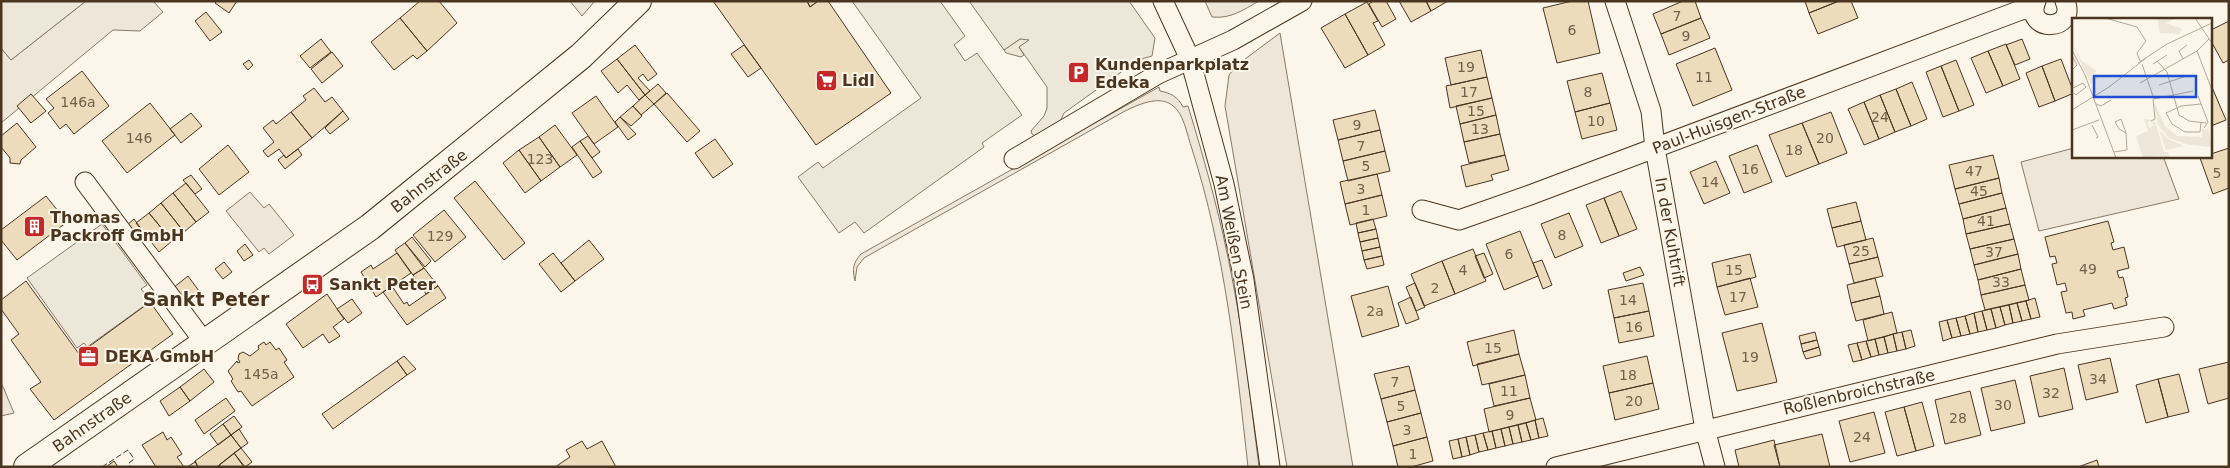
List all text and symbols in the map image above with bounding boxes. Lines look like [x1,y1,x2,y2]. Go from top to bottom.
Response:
house number: 7 [1673,8,1681,24]
inset map [2072,18,2212,158]
house number: 6 [1568,22,1577,38]
house number: 9 [1682,28,1690,44]
place label: Kundenparkplatz Edeka [1095,55,1249,92]
house number: 19 [1457,59,1475,75]
parking icon: Kundenparkplatz Edeka [1067,61,1091,85]
supermarket icon: Lidl [814,68,838,92]
house number: 11 [1695,69,1713,85]
place label: Lidl [842,71,875,90]
street label: Paul-Huisgen-Straße [1650,82,1808,158]
house number: 17 [1460,84,1478,100]
house number: 8 [1584,84,1592,100]
house number: 146a [60,94,96,110]
house number: 15 [1467,103,1485,119]
house number: 24 [1871,109,1889,125]
house number: 10 [1587,113,1605,129]
house number: 9 [1353,117,1361,133]
house number: 13 [1471,121,1489,137]
house number: 146 [126,130,152,146]
house number: 20 [1816,130,1834,146]
house number: 7 [1357,138,1365,154]
house number: 18 [1785,142,1803,158]
street label: Bahnstraße [387,145,471,217]
house number: 123 [527,151,553,167]
house number: 5 [1362,158,1370,174]
house number: 16 [1741,161,1759,177]
house number: 47 [1965,163,1983,179]
house number: 5 [2213,165,2221,181]
street label: Am Weißen Stein [1212,173,1256,311]
house number: 14 [1701,174,1719,190]
street label: In der Kuhtrift [1651,176,1689,288]
house number: 3 [1357,181,1365,197]
house number: 45 [1970,183,1988,199]
house number: 1 [1362,202,1370,218]
place label: Thomas Packroff GmbH [50,208,184,245]
house number: 41 [1977,213,1995,229]
building icon: Thomas Packroff GmbH [22,214,46,238]
house number: 8 [1558,227,1566,243]
house number: 129 [427,228,453,244]
house number: 25 [1852,243,1870,259]
house number: 37 [1985,244,2003,260]
house number: 6 [1505,246,1514,262]
house number: 49 [2079,261,2097,277]
house number: 4 [1459,262,1468,278]
house number: 15 [1725,262,1743,278]
bus stop icon: Sankt Peter [301,272,325,296]
house number: 33 [1992,274,2010,290]
place label: Sankt Peter [329,275,436,294]
house number: 2 [1431,280,1439,296]
district label: Sankt Peter [143,288,270,310]
house number: 17 [1729,289,1747,305]
house number: 14 [1619,292,1637,308]
house number: 2a [1366,303,1384,319]
house number: 16 [1625,319,1643,335]
house number: 15 [1484,340,1502,356]
office icon: DEKA GmbH [77,344,101,368]
place label: DEKA GmbH [105,347,214,366]
house number: 19 [1741,349,1759,365]
street label: Roßlenbroichstraße [1781,365,1937,419]
house number: 145a [243,366,279,382]
house number: 18 [1619,367,1637,383]
house number: 34 [2089,371,2107,387]
house number: 7 [1391,374,1399,390]
house number: 11 [1500,383,1518,399]
house number: 32 [2042,385,2060,401]
street label: Bahnstraße [49,388,135,456]
house number: 20 [1625,393,1643,409]
house number: 30 [1994,397,2012,413]
house number: 5 [1397,398,1405,414]
house number: 9 [1506,407,1514,423]
house number: 28 [1949,410,1967,426]
house number: 3 [1403,422,1411,438]
house number: 24 [1853,429,1871,445]
house number: 1 [1409,446,1417,462]

